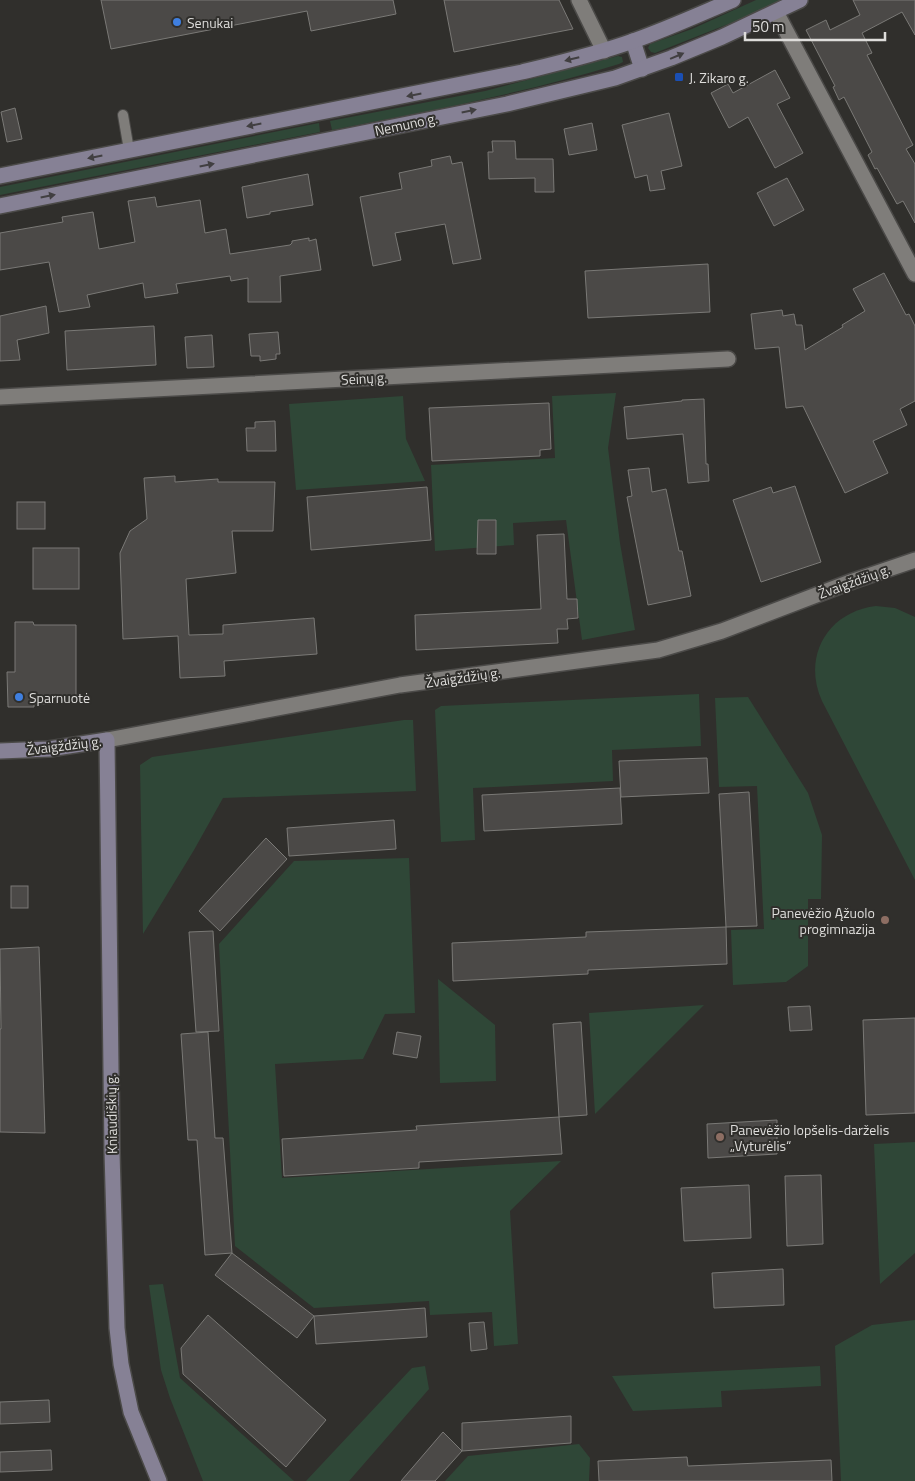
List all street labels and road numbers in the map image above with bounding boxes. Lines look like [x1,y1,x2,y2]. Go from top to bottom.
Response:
street label: Nemuno g. [373,107,439,141]
street label: Seinų g. [340,366,388,390]
street label: Žvaigždžių g. [815,558,893,604]
street label: Žvaigždžių g. [424,661,502,693]
street label: Žvaigždžių g. [25,730,103,760]
street label: Kniaudiškių g. [100,1074,122,1154]

